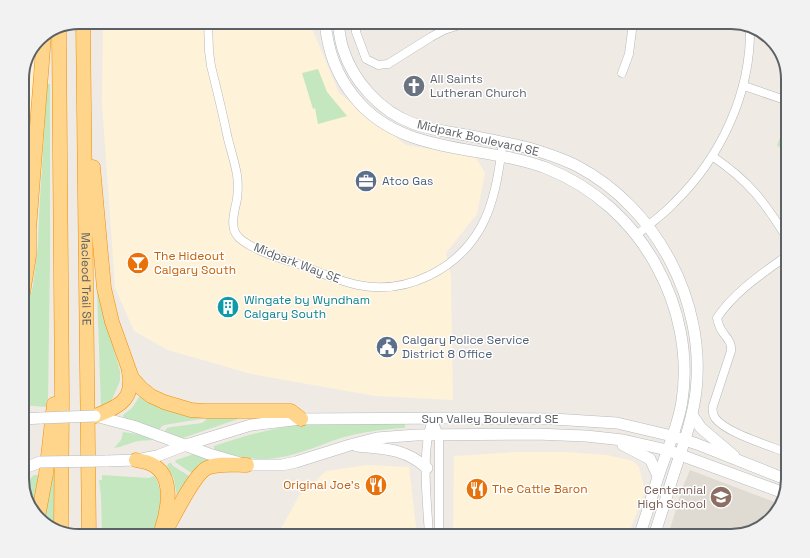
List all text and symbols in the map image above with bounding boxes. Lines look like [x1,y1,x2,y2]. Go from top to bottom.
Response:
place label: All Saints Lutheran Church [430,71,527,101]
church icon: All Saints Lutheran Church [401,73,427,99]
street label: Midpark Boulevard SE [415,116,541,160]
office icon: Atco Gas [353,168,379,194]
place label: Atco Gas [382,173,433,189]
street label: Macleod Trail SE [77,232,95,326]
street label: Midpark Way SE [252,239,343,287]
place label: The Hideout Calgary South [154,248,236,278]
bar icon: The Hideout Calgary South [125,250,151,276]
place label: Wingate by Wyndham Calgary South [244,292,370,322]
building icon: Wingate by Wyndham Calgary South [215,294,241,320]
place label: Calgary Police Service District 8 Office [402,332,529,362]
public building icon: Calgary Police Service District 8 Office [374,334,400,360]
street label: Sun Valley Boulevard SE [421,411,559,427]
restaurant icon: Original Joe's [363,472,389,498]
restaurant icon: The Cattle Baron [464,476,490,502]
place label: Original Joe's [283,477,360,493]
place label: The Cattle Baron [492,481,588,497]
place label: Centennial High School [637,482,706,512]
school or university icon: Centennial High School [708,484,734,510]

